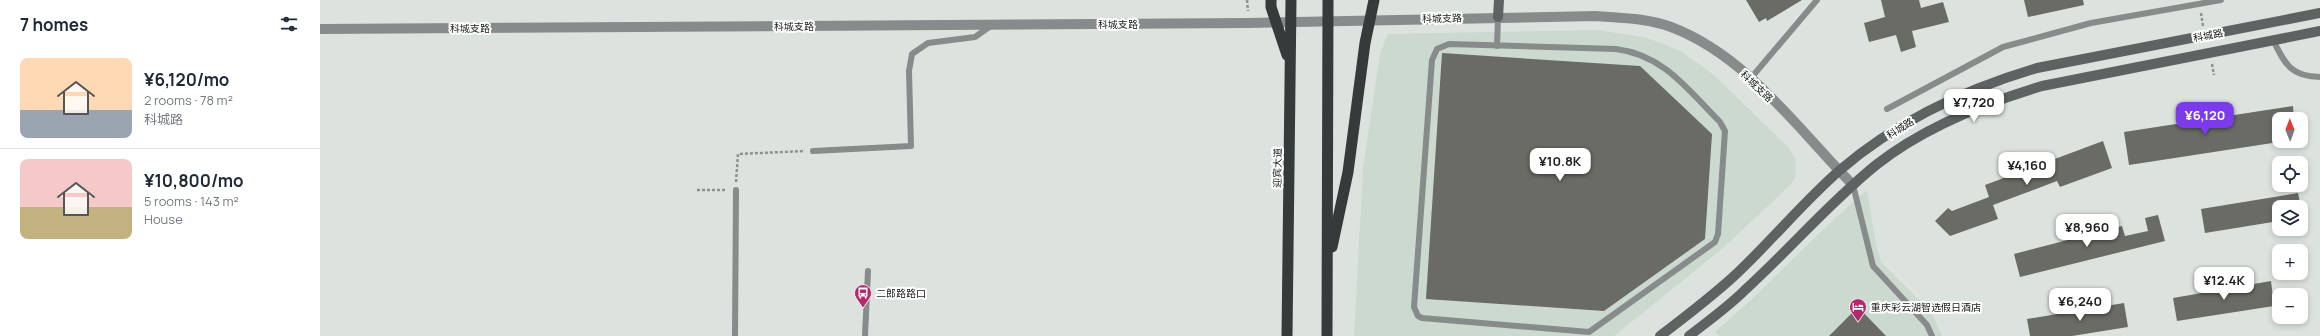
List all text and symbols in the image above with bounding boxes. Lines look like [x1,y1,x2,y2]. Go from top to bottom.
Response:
street label: 科城支路 [1422,11,1462,25]
text: 7 homes [20,13,88,36]
icon: filters [278,13,300,35]
street label: 科城支路 [1098,17,1138,31]
street label: 科城支路 [774,19,814,33]
street label: 科城支路 [450,21,490,35]
street label: 科城路 [2192,25,2224,45]
street label: 科城支路 [1738,67,1776,105]
text: ¥6,120/mo [144,68,229,91]
icon: home [52,74,100,122]
pin: ¥7,720 [1941,89,2007,123]
text: 2 rooms · 78 m² [144,91,233,109]
text: ¥7,720 [1953,93,1995,111]
pin: ¥6,120 [2172,102,2238,136]
text: ¥6,120 [2185,106,2225,124]
text: 科城路 [144,110,183,128]
north arrow [2272,112,2308,148]
map controls [2272,112,2308,324]
street label: 科城路 [1884,114,1916,142]
street label: 迎宾大道 [1270,148,1284,188]
pin: ¥10.8K [1527,148,1593,182]
text: ¥10.8K [1539,152,1581,170]
pin: ¥4,160 [1994,152,2060,186]
text: ¥4,160 [2007,156,2047,174]
button: locate [2272,156,2308,192]
text: ¥10,800/mo [144,169,243,192]
icon: home [52,175,100,223]
text: 5 rooms · 143 m² [144,192,239,210]
button: layers [2272,200,2308,236]
text: House [144,210,183,228]
pin: ¥8,960 [2054,214,2120,248]
text: ¥8,960 [2065,218,2109,236]
button: + [2272,244,2308,280]
pin: ¥12.4K [2191,267,2257,301]
text: ¥12.4K [2203,271,2245,289]
bus stop icon: 二郎路路口 [853,283,873,308]
place label: 二郎路路口 [876,286,926,300]
pin: ¥6,240 [2047,288,2113,322]
button: − [2272,288,2308,324]
text: ¥6,240 [2058,292,2102,310]
hotel icon: 重庆彩云湖智选假日酒店 [1848,297,1868,322]
place label: 重庆彩云湖智选假日酒店 [1871,300,1981,314]

